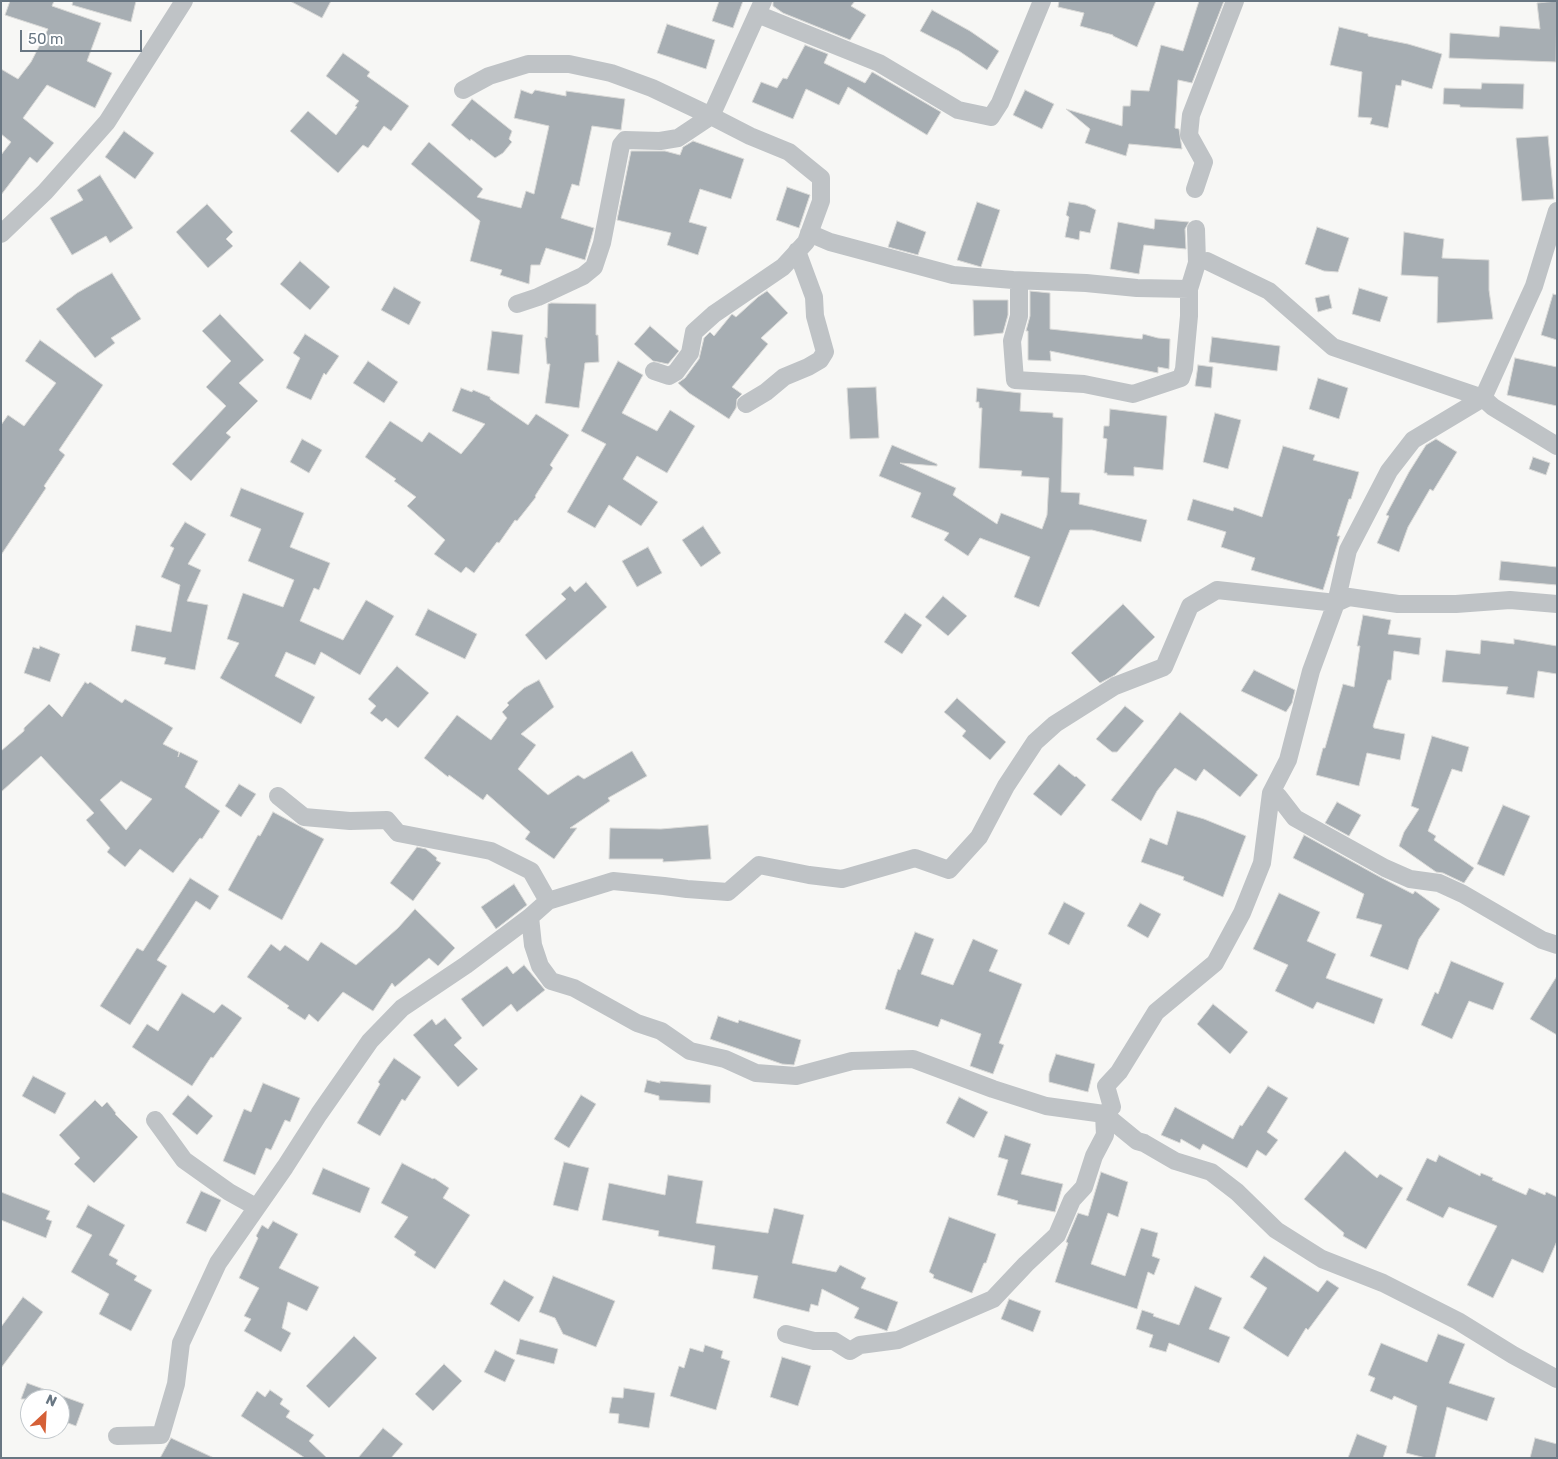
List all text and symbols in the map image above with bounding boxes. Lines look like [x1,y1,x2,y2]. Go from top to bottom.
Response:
scale bar [22,20,145,52]
text: 50 m [28,30,63,48]
north arrow [20,1389,70,1439]
text: N [43,1391,59,1411]

